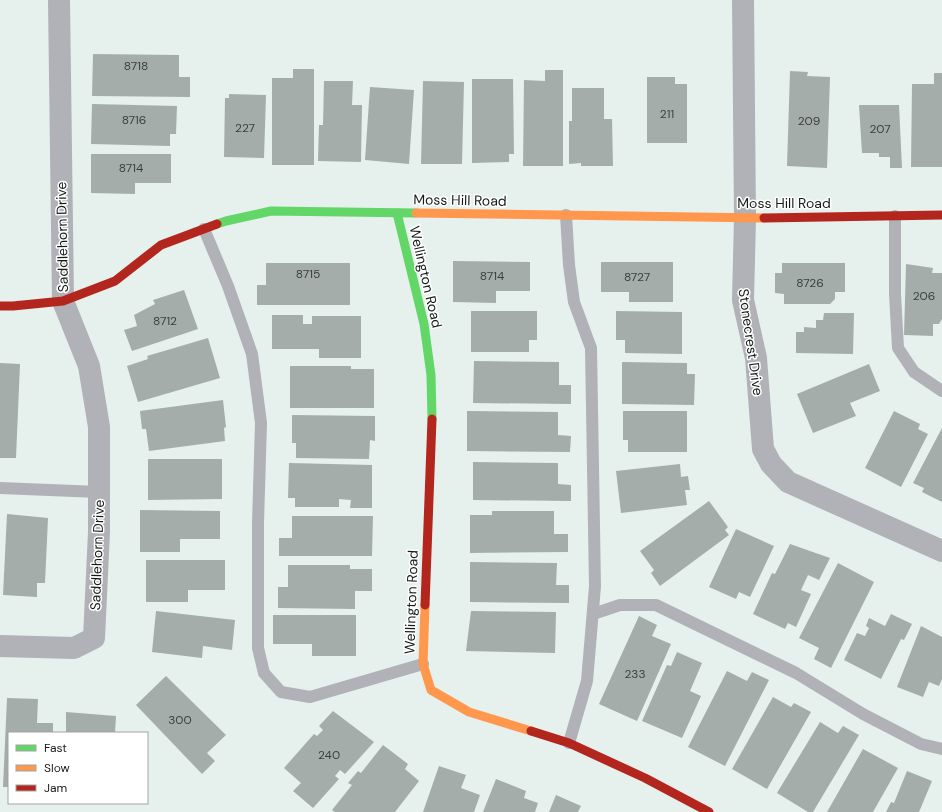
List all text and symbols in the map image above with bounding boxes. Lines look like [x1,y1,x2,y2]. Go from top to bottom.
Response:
house number: 8718 [124,58,148,74]
house number: 211 [660,106,674,122]
house number: 8716 [122,112,146,128]
house number: 209 [798,113,820,129]
house number: 227 [235,120,255,136]
house number: 207 [869,121,891,137]
house number: 8714 [119,160,143,176]
street label: Saddlehorn Drive [52,181,72,293]
street label: Moss Hill Road [413,190,507,210]
street label: Moss Hill Road [737,194,831,212]
street label: Wellington Road [406,224,446,330]
house number: 8715 [296,266,320,282]
house number: 8714 [480,268,504,284]
house number: 8727 [624,269,650,285]
house number: 8726 [796,275,824,291]
street label: Stonecrest Drive [735,287,767,397]
house number: 206 [913,288,935,304]
house number: 8712 [153,313,177,329]
street label: Saddlehorn Drive [86,499,108,611]
street label: Wellington Road [400,550,422,654]
house number: 233 [624,666,646,682]
house number: 300 [168,712,192,728]
legend [8,732,148,804]
text: Fast [44,740,67,756]
house number: 240 [318,747,340,763]
text: Slow [44,760,70,776]
text: Jam [44,780,67,796]

